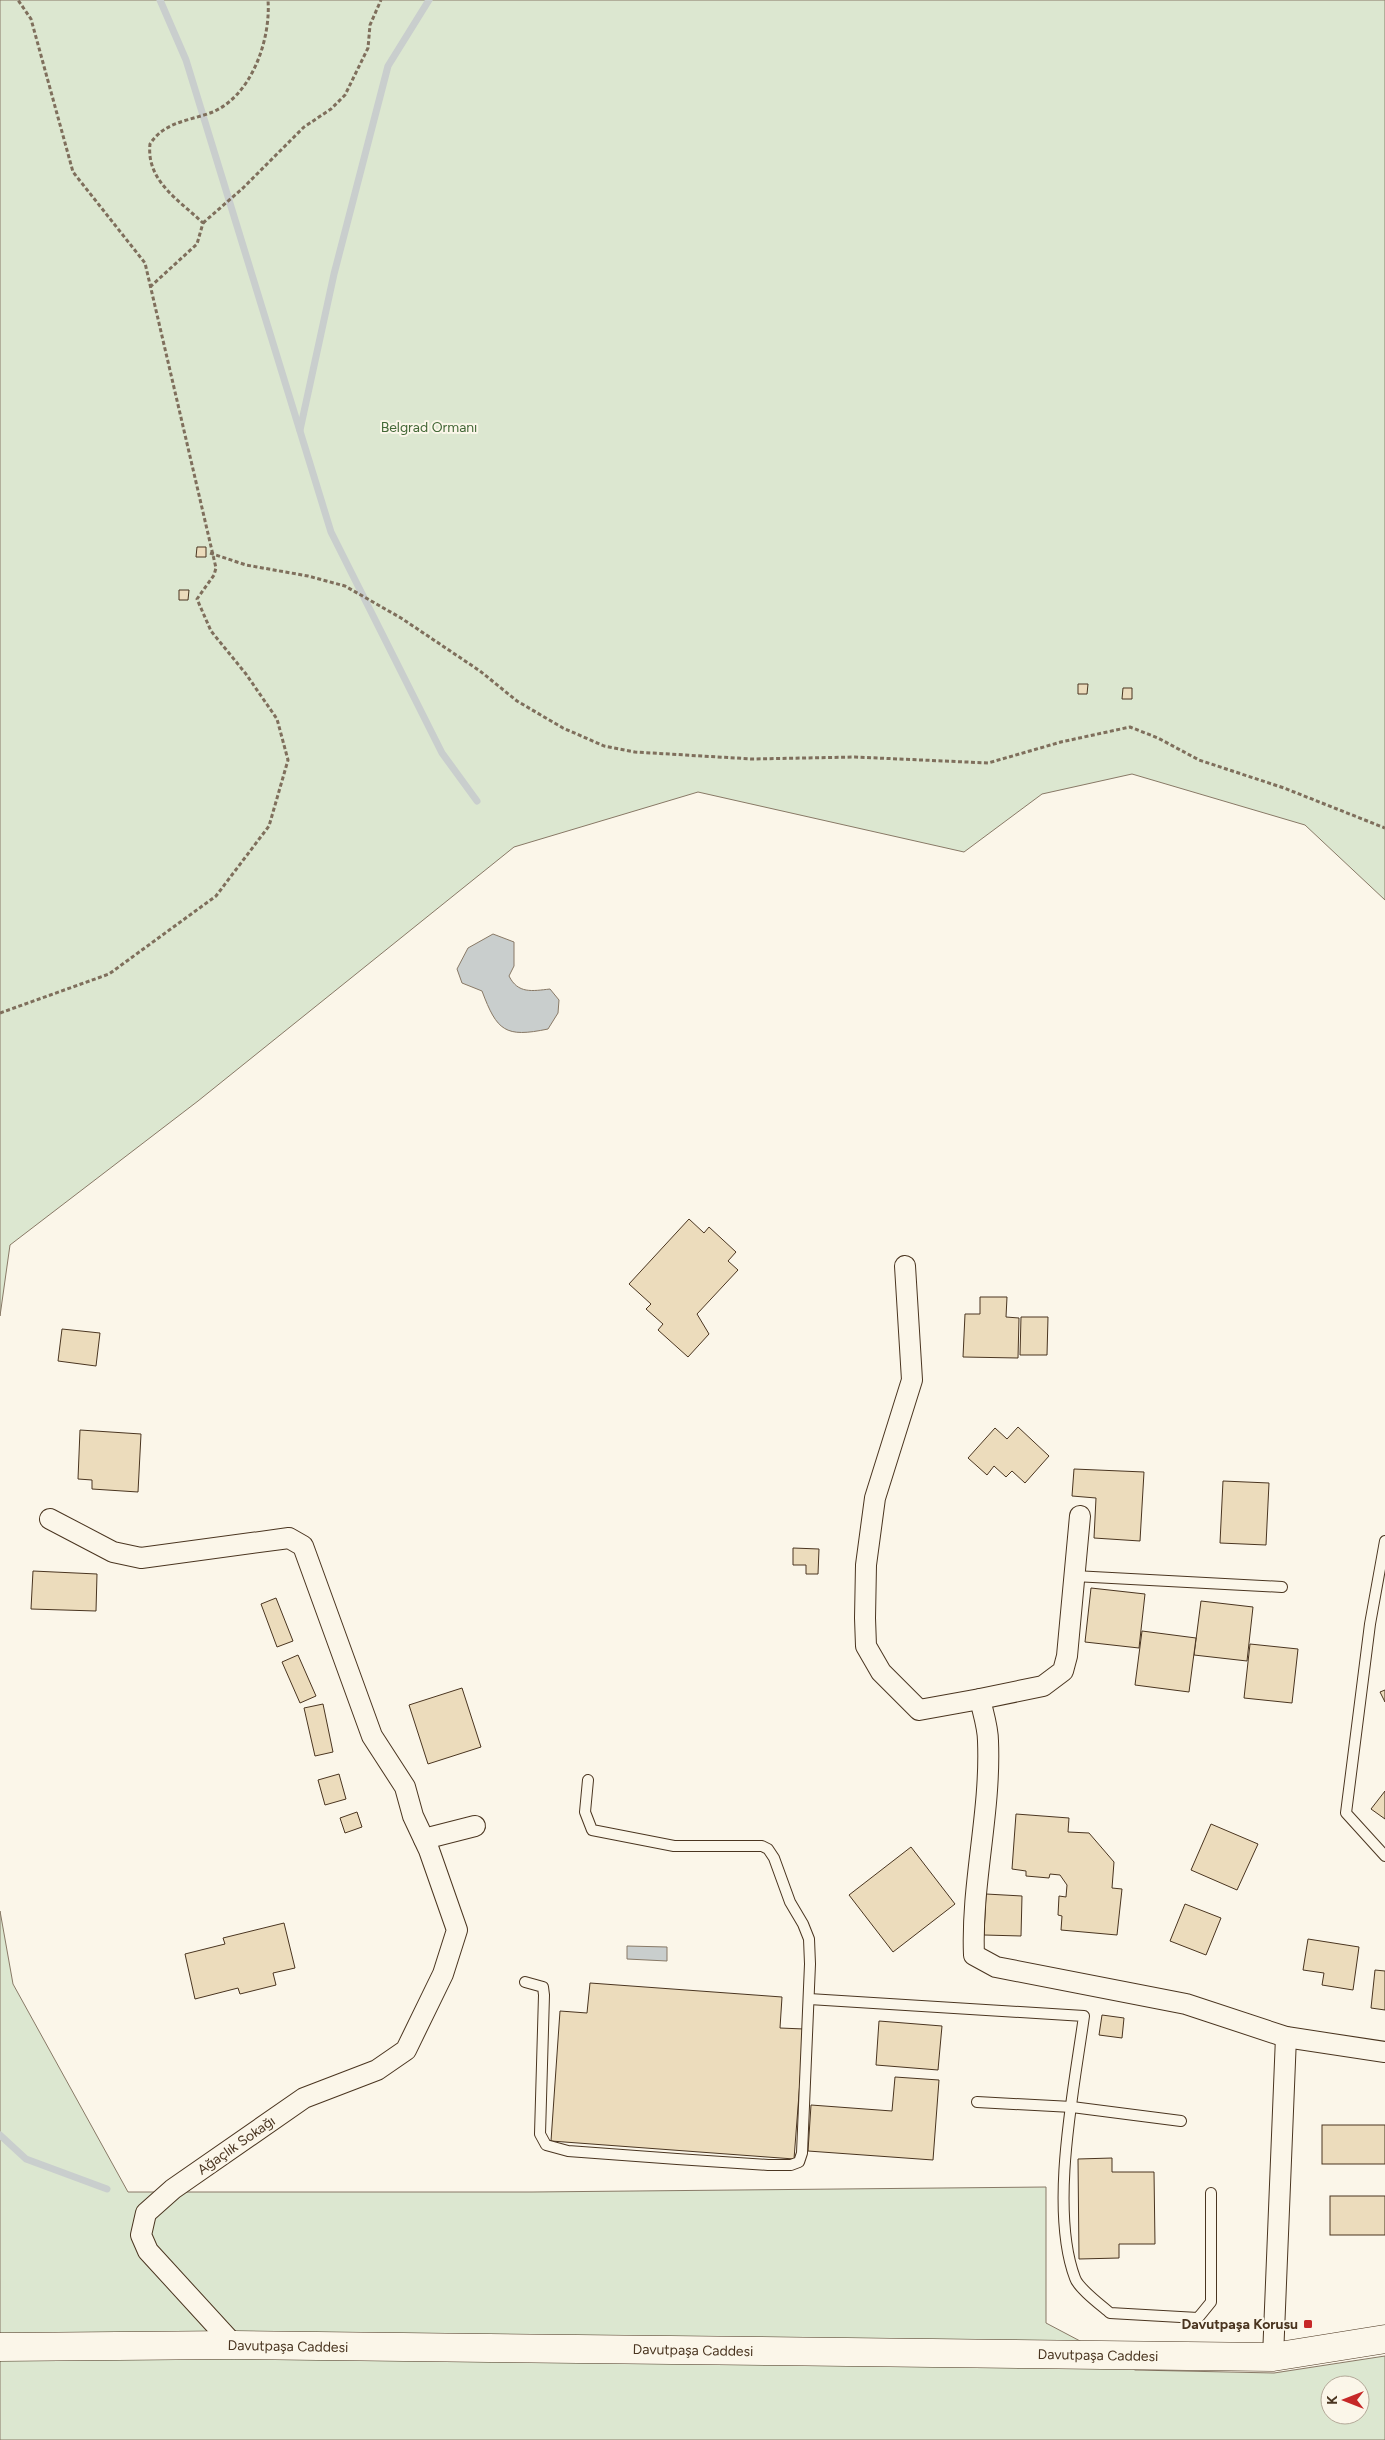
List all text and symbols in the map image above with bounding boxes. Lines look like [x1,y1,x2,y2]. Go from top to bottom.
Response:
park label: Belgrad Ormanı [381,419,477,436]
street label: Ağaçlık Sokağı [194,2112,278,2178]
place label: Davutpaşa Korusu [1181,2316,1298,2333]
marker: Davutpaşa Korusu [1302,2318,1314,2330]
street label: Davutpaşa Caddesi [228,2337,348,2356]
street label: Davutpaşa Caddesi [633,2341,753,2360]
street label: Davutpaşa Caddesi [1038,2346,1158,2365]
north arrow [1320,2375,1370,2425]
text: K [1324,2395,1341,2405]

